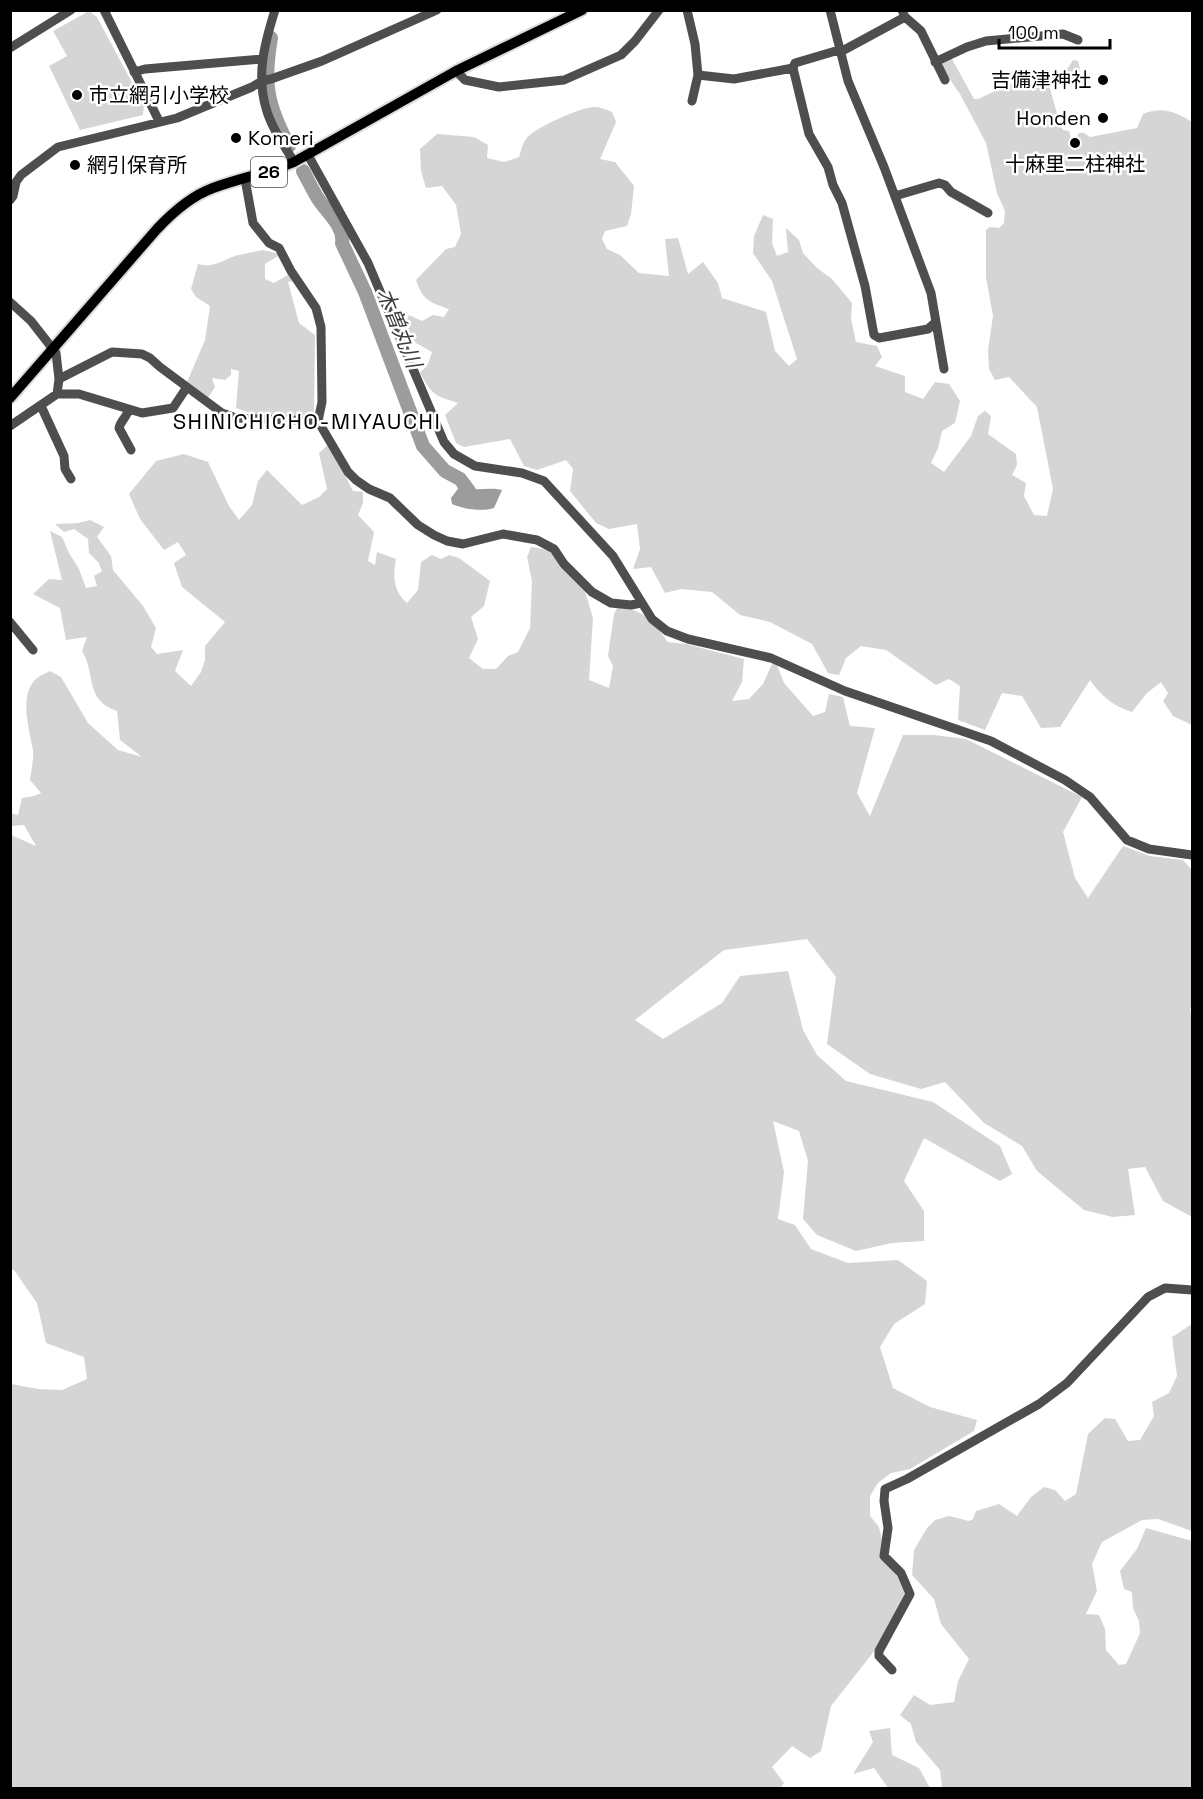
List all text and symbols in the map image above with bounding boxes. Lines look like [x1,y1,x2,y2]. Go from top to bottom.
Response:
scale bar [999,12,1110,50]
text: 100 m [1008,21,1059,44]
place label: 吉備津神社 [991,67,1091,93]
marker: 吉備津神社 [1096,73,1110,87]
place label: 市立網引小学校 [89,82,229,108]
marker: 市立網引小学校 [70,88,84,102]
place label: Honden [1016,105,1091,131]
marker: Honden [1096,111,1110,125]
place label: Komeri [248,125,314,151]
marker: Komeri [229,131,243,145]
marker: 十麻里二柱神社 [1068,136,1082,150]
place label: 十麻里二柱神社 [1005,151,1145,177]
place label: 網引保育所 [87,152,187,178]
road number: 26 [251,157,287,187]
marker: 網引保育所 [68,158,82,172]
water label: 木曽丸川 [371,284,428,374]
district label: SHINICHICHO-MIYAUCHI [173,407,441,435]

